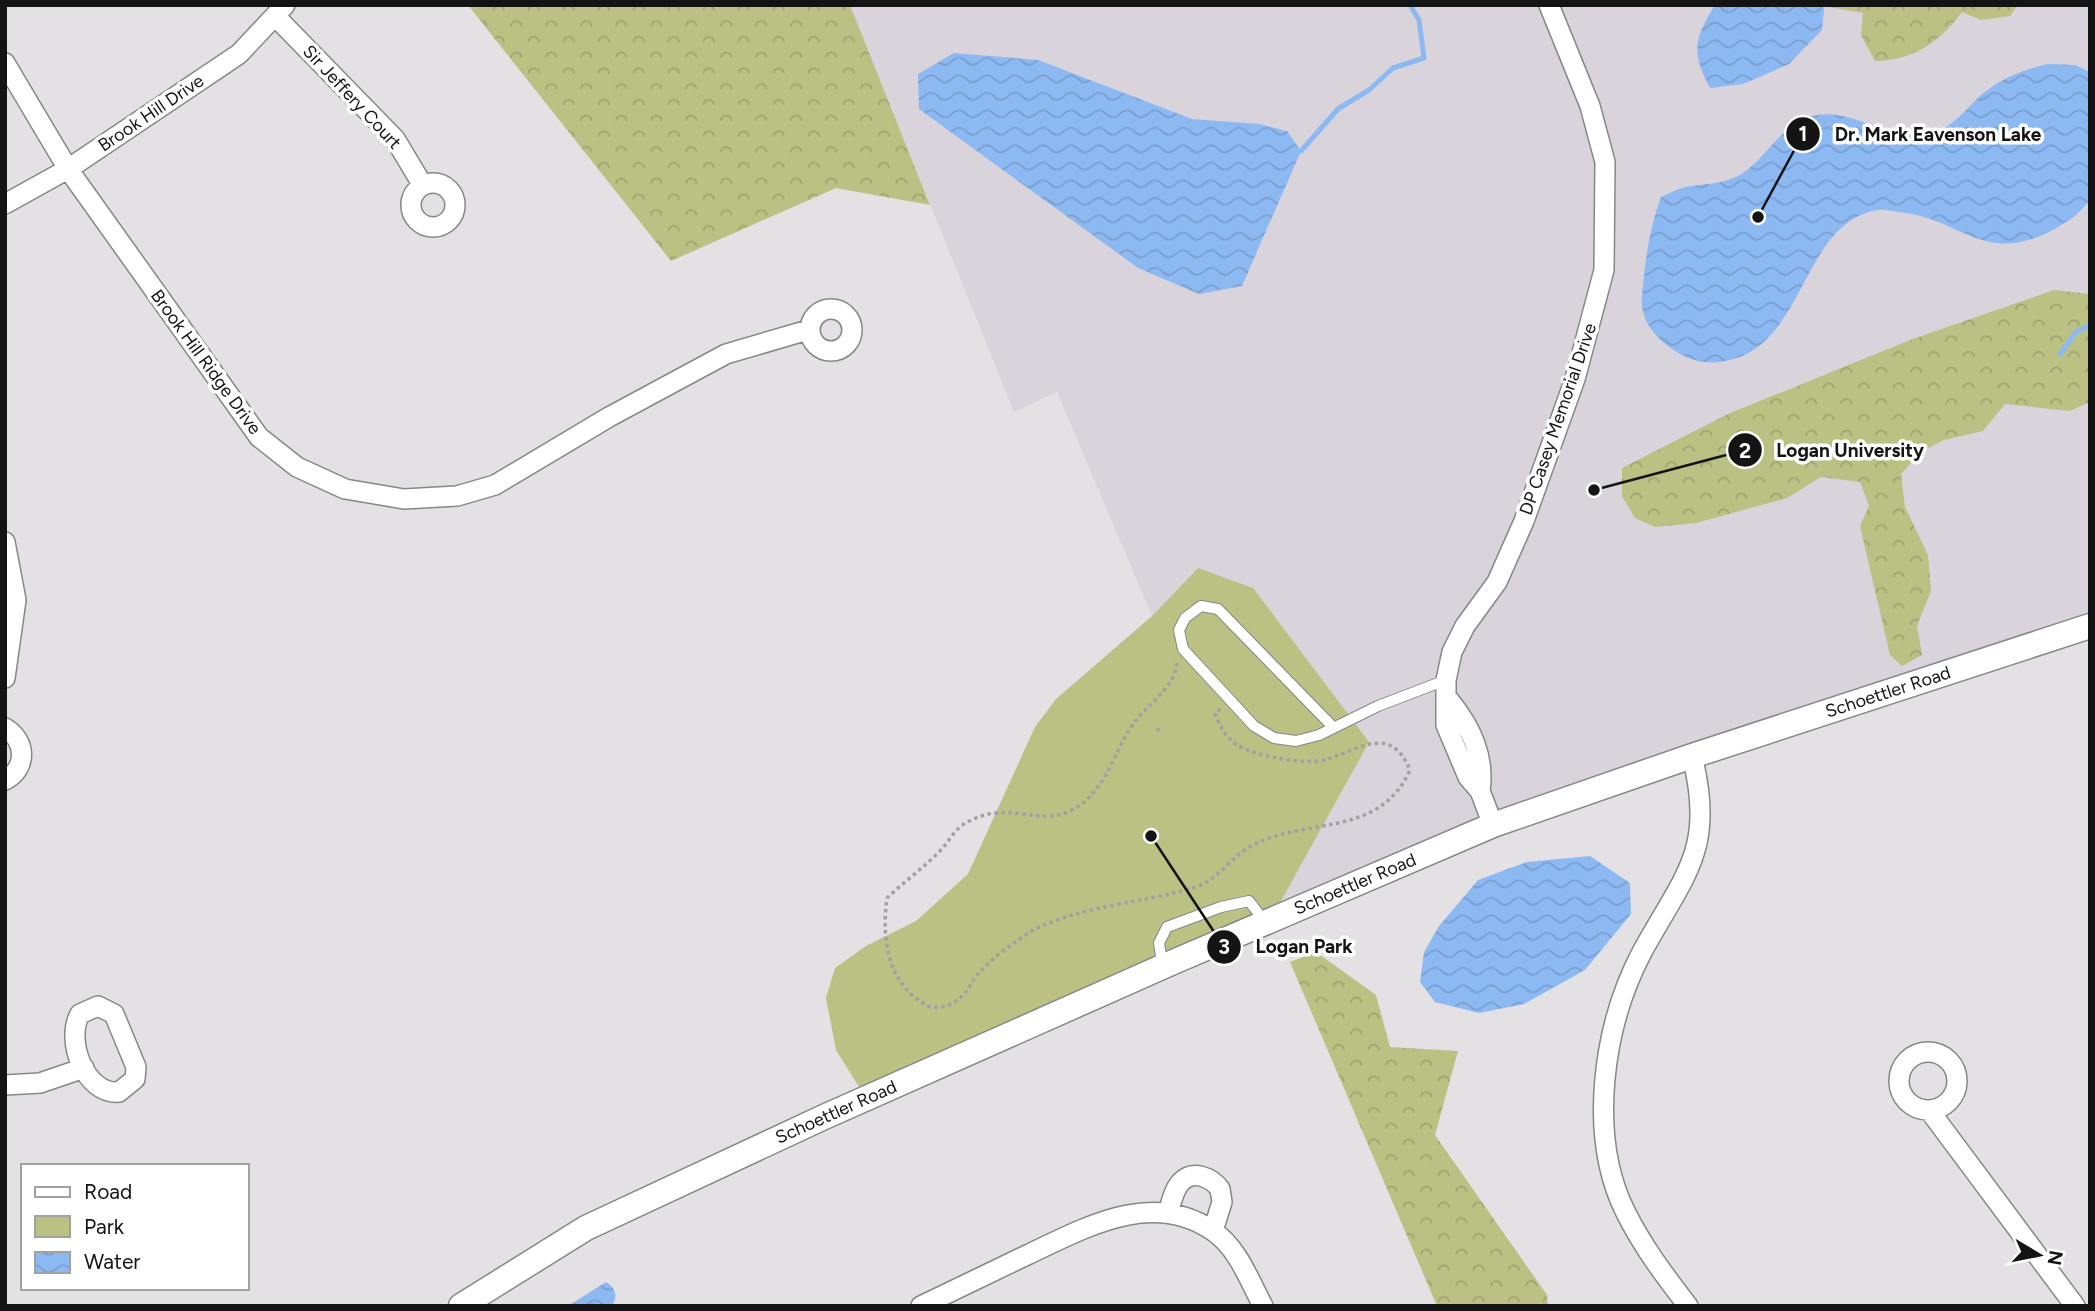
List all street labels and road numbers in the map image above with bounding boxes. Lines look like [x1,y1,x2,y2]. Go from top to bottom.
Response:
street label: Sir Jeffery Court [298,40,406,154]
street label: Brook Hill Drive [94,69,208,156]
street label: Brook Hill Ridge Drive [146,285,266,439]
street label: DP Casey Memorial Drive [1515,320,1601,518]
street label: Schoettler Road [1823,661,1953,723]
street label: Schoettler Road [1291,848,1419,920]
street label: Schoettler Road [772,1075,900,1149]

